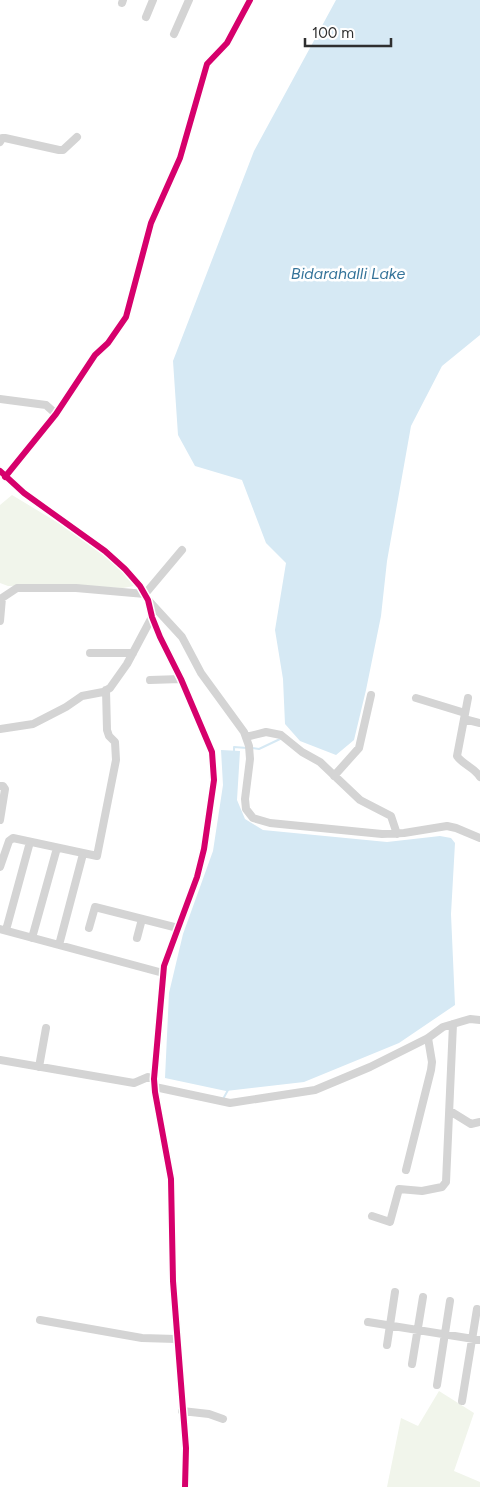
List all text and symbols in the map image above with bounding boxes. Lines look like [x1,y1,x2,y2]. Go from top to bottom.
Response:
scale bar [305,15,391,47]
text: 100 m [312,24,354,42]
water label: Bidarahalli Lake [291,264,405,283]

